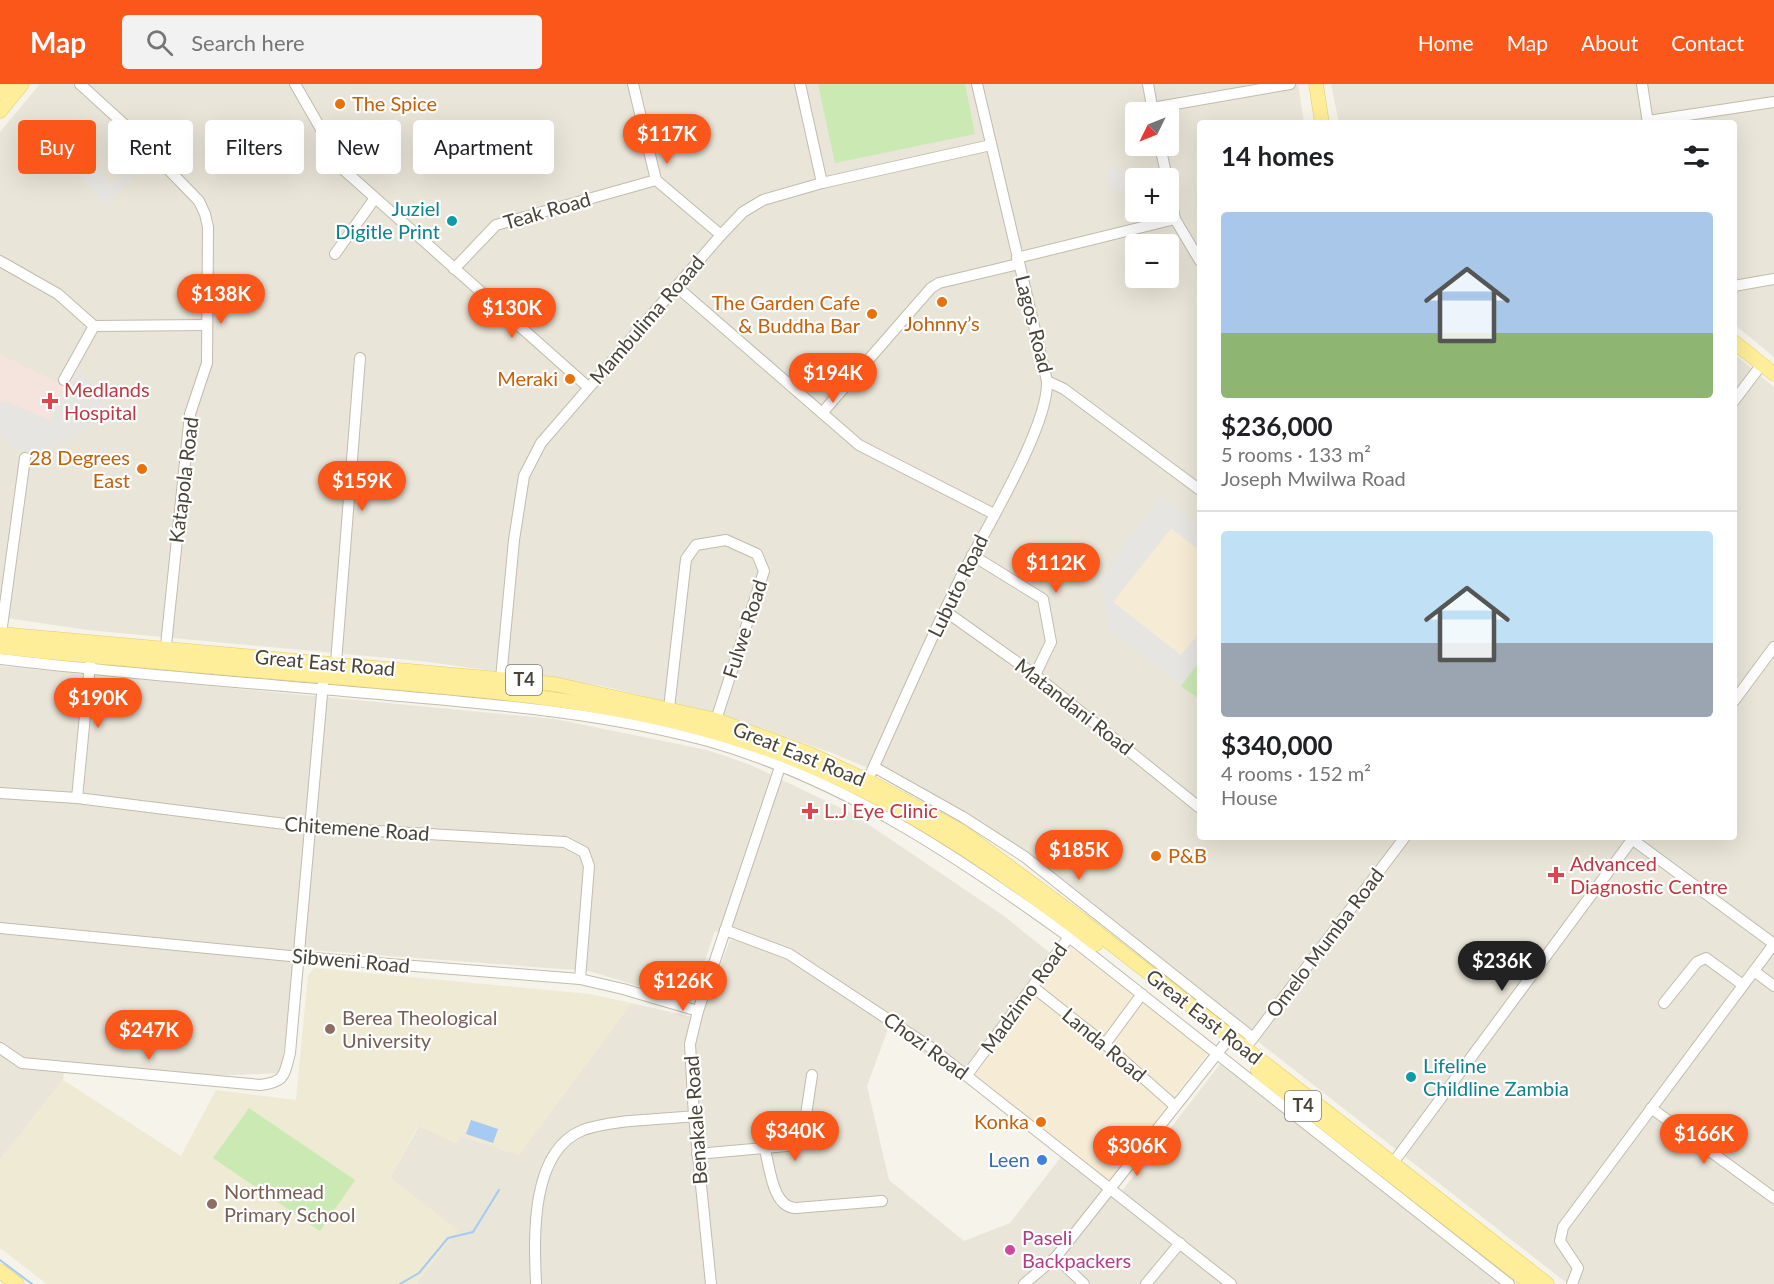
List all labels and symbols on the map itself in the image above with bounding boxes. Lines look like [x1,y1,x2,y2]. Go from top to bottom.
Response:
place label: The Spice [352,91,437,115]
marker: The Spice [333,97,347,111]
north arrow [1125,102,1179,156]
pin: $117K [625,114,709,165]
street label: Teak Road [500,186,593,234]
place label: Juziel Digitle Print [335,196,440,243]
marker: Juziel Digitle Print [445,214,459,228]
street label: Mambulima Roaad [584,250,709,388]
street label: Lagos Road [1011,272,1059,375]
pin: $138K [179,274,263,325]
pin: $130K [470,288,554,339]
place label: The Garden Cafe & Buddha Bar [712,290,861,337]
marker: Johnny’s [935,295,949,309]
marker: The Garden Cafe & Buddha Bar [865,307,879,321]
place label: Johnny’s [904,311,980,335]
pin: $194K [791,353,875,404]
place label: Meraki [497,366,558,390]
marker: Meraki [563,372,577,386]
place label: Medlands Hospital [64,377,150,424]
marker: Medlands Hospital [41,392,59,410]
street label: Katapola Road [163,415,203,544]
place label: 28 Degrees East [29,445,130,492]
pin: $159K [320,461,404,512]
marker: 28 Degrees East [135,462,149,476]
street label: Lubuto Road [922,530,992,641]
pin: $112K [1014,543,1098,594]
street label: Fulwe Road [717,576,771,681]
street label: Great East Road [254,644,396,680]
street label: Matandani Road [1011,653,1138,760]
road number: T4 [506,665,542,695]
pin: $190K [56,678,140,729]
street label: Great East Road [730,716,869,791]
place label: L.J Eye Clinic [824,798,938,822]
marker: L.J Eye Clinic [801,802,819,820]
street label: Chitemene Road [284,811,430,845]
pin: $185K [1037,830,1121,881]
place label: P&B [1168,843,1207,867]
marker: P&B [1149,849,1163,863]
place label: Advanced Diagnostic Centre [1570,851,1728,898]
street label: Omelo Mumba Road [1260,863,1388,1022]
marker: Advanced Diagnostic Centre [1547,866,1565,884]
street label: Madzimo Road [975,938,1071,1057]
pin: $236K [1460,941,1544,992]
street label: Sibweni Road [291,943,411,977]
pin: $126K [641,961,725,1012]
street label: Great East Road [1142,963,1267,1069]
street label: Landa Road [1058,1002,1151,1086]
place label: Berea Theological University [342,1005,497,1052]
street label: Chozi Road [879,1006,974,1084]
pin: $247K [107,1010,191,1061]
marker: Berea Theological University [323,1022,337,1036]
place label: Lifeline Childline Zambia [1423,1053,1569,1100]
street label: Benakale Road [679,1055,711,1185]
marker: Lifeline Childline Zambia [1404,1070,1418,1084]
road number: T4 [1285,1091,1321,1121]
place label: Konka [974,1109,1029,1133]
pin: $340K [753,1111,837,1162]
pin: $166K [1662,1114,1746,1165]
marker: Konka [1034,1115,1048,1129]
pin: $306K [1095,1126,1179,1177]
place label: Leen [988,1147,1030,1171]
marker: Leen [1035,1153,1049,1167]
place label: Northmead Primary School [224,1179,355,1226]
marker: Northmead Primary School [205,1197,219,1211]
place label: Paseli Backpackers [1022,1225,1131,1272]
marker: Paseli Backpackers [1003,1243,1017,1257]

